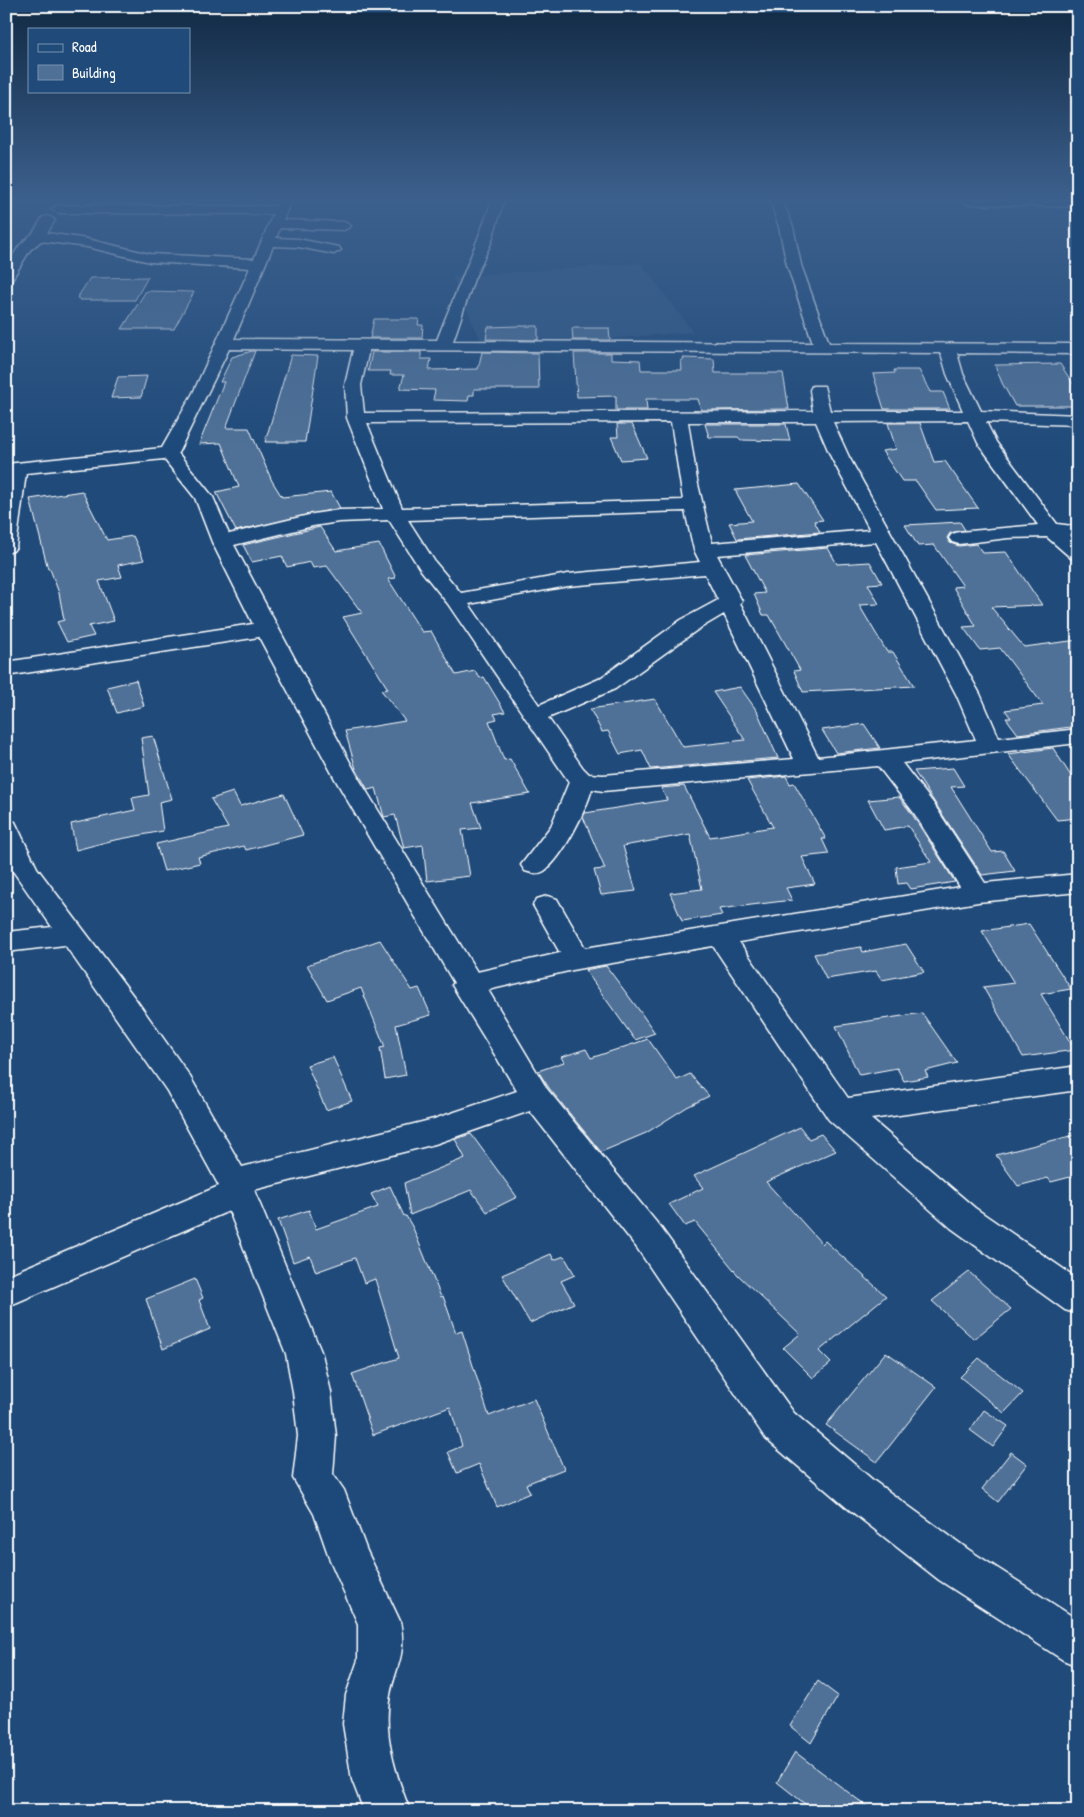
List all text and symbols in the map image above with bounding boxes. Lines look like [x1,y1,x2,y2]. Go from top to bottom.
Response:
legend [28,28,190,92]
text: Road [72,36,97,57]
text: Building [72,62,116,83]

